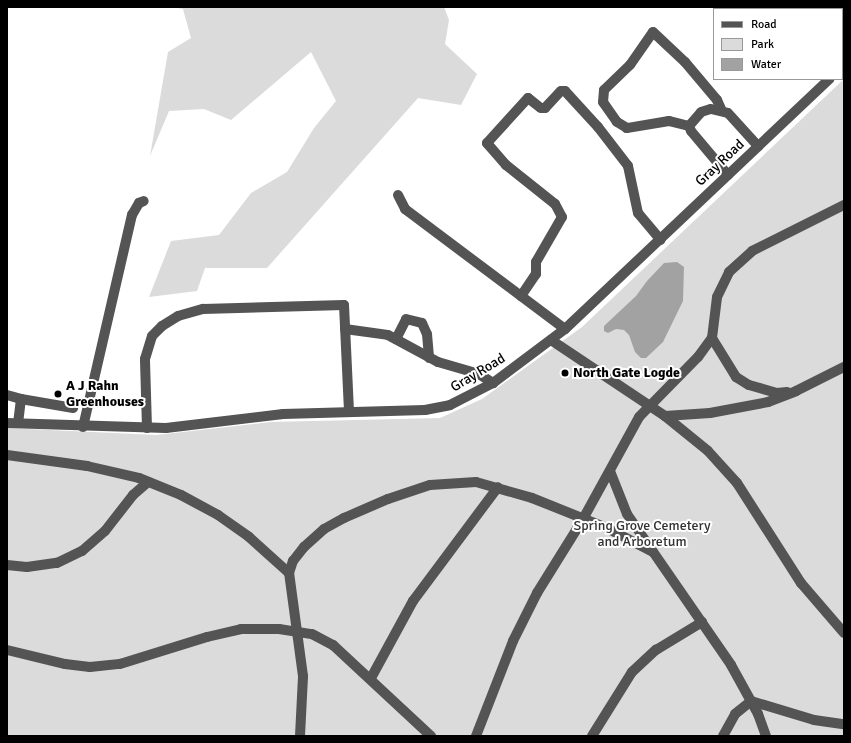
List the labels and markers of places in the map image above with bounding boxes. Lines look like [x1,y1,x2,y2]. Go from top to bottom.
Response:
place label: North Gate Logde [573,365,680,381]
marker: North Gate Logde [560,368,570,378]
place label: A J Rahn Greenhouses [66,378,144,410]
marker: A J Rahn Greenhouses [53,389,63,399]

